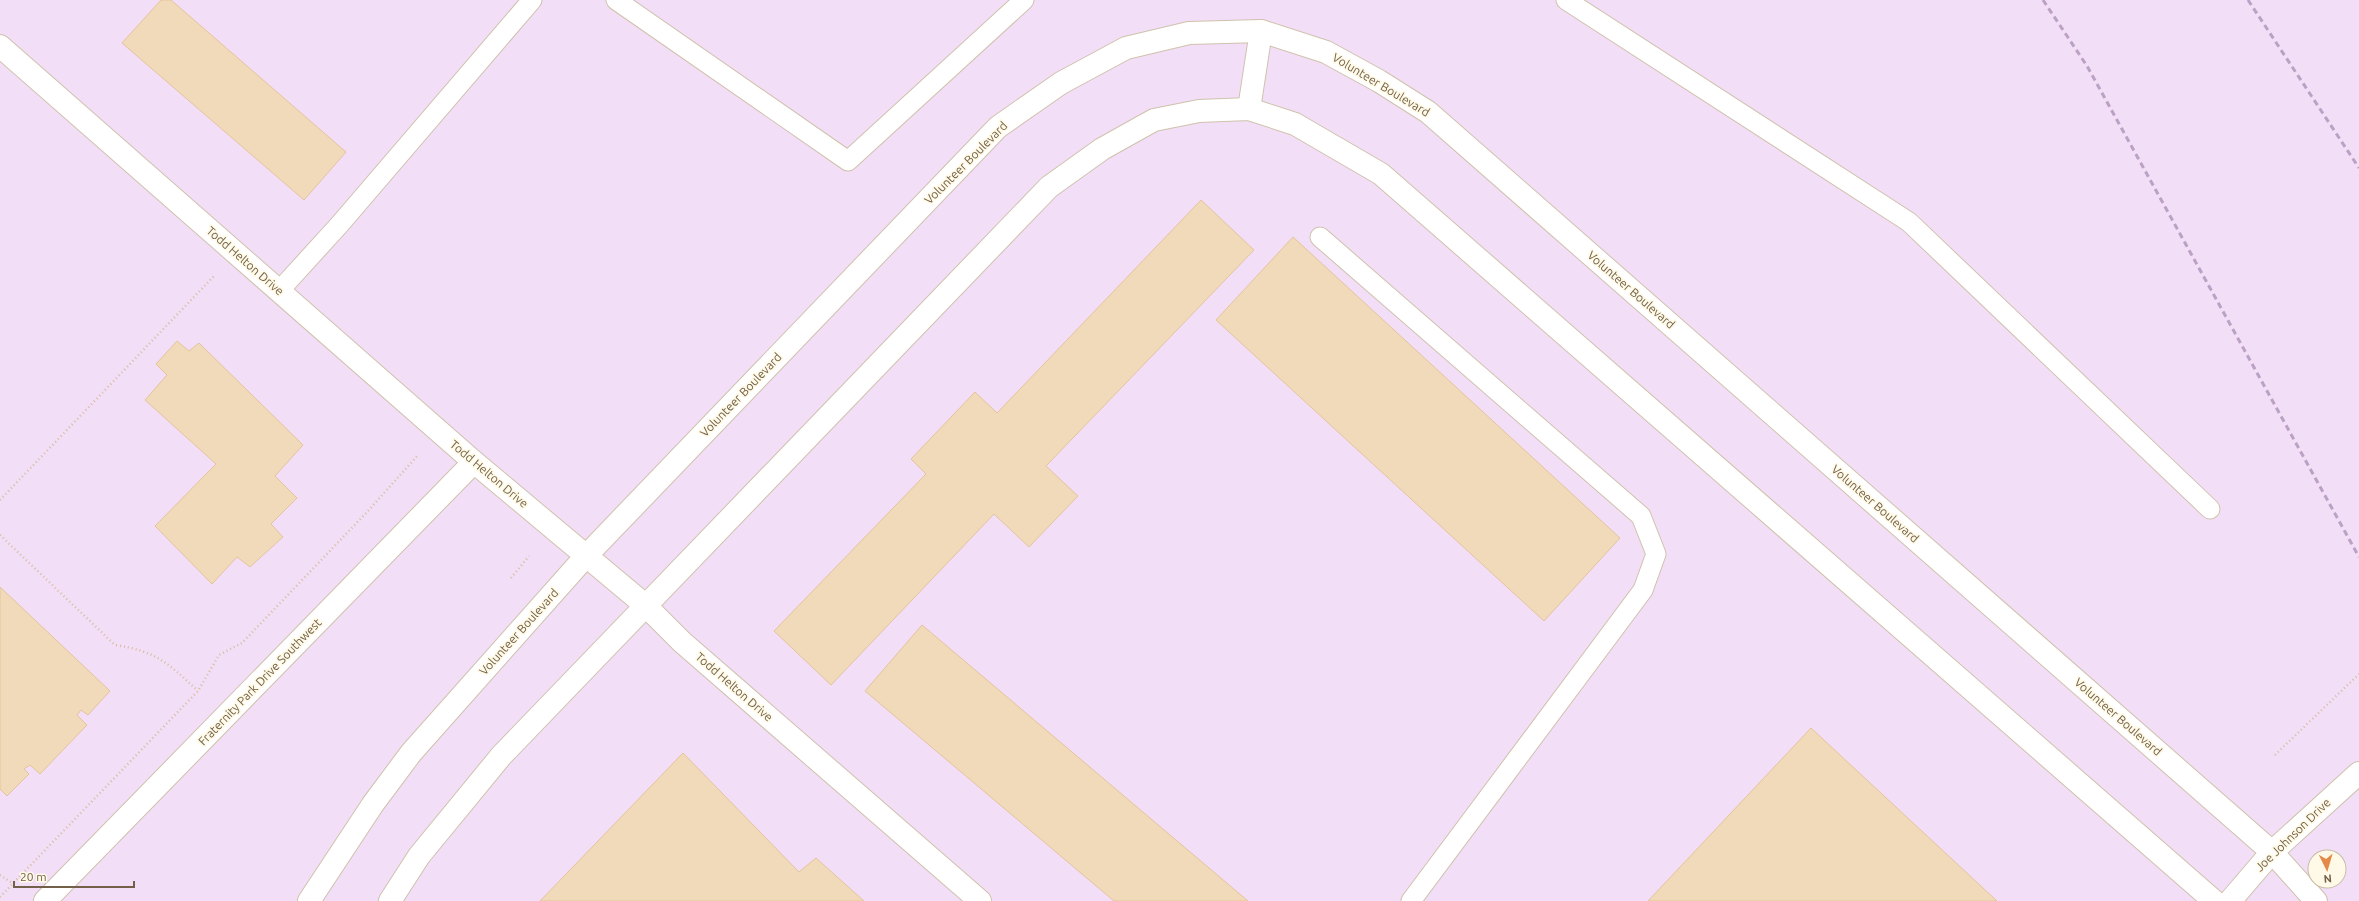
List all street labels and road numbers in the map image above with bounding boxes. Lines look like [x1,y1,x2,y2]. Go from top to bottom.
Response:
street label: Volunteer Boulevard [1330,50,1432,119]
street label: Volunteer Boulevard [922,119,1010,207]
street label: Todd Helton Drive [204,224,286,298]
street label: Volunteer Boulevard [1585,248,1678,331]
street label: Volunteer Boulevard [697,350,784,439]
street label: Todd Helton Drive [448,437,531,510]
street label: Volunteer Boulevard [1829,462,1922,545]
street label: Volunteer Boulevard [477,586,561,677]
street label: Fraternity Park Drive Southwest [196,615,324,748]
street label: Todd Helton Drive [693,650,775,724]
street label: Volunteer Boulevard [2072,675,2165,758]
street label: Joe Johnson Drive [2252,796,2333,874]

